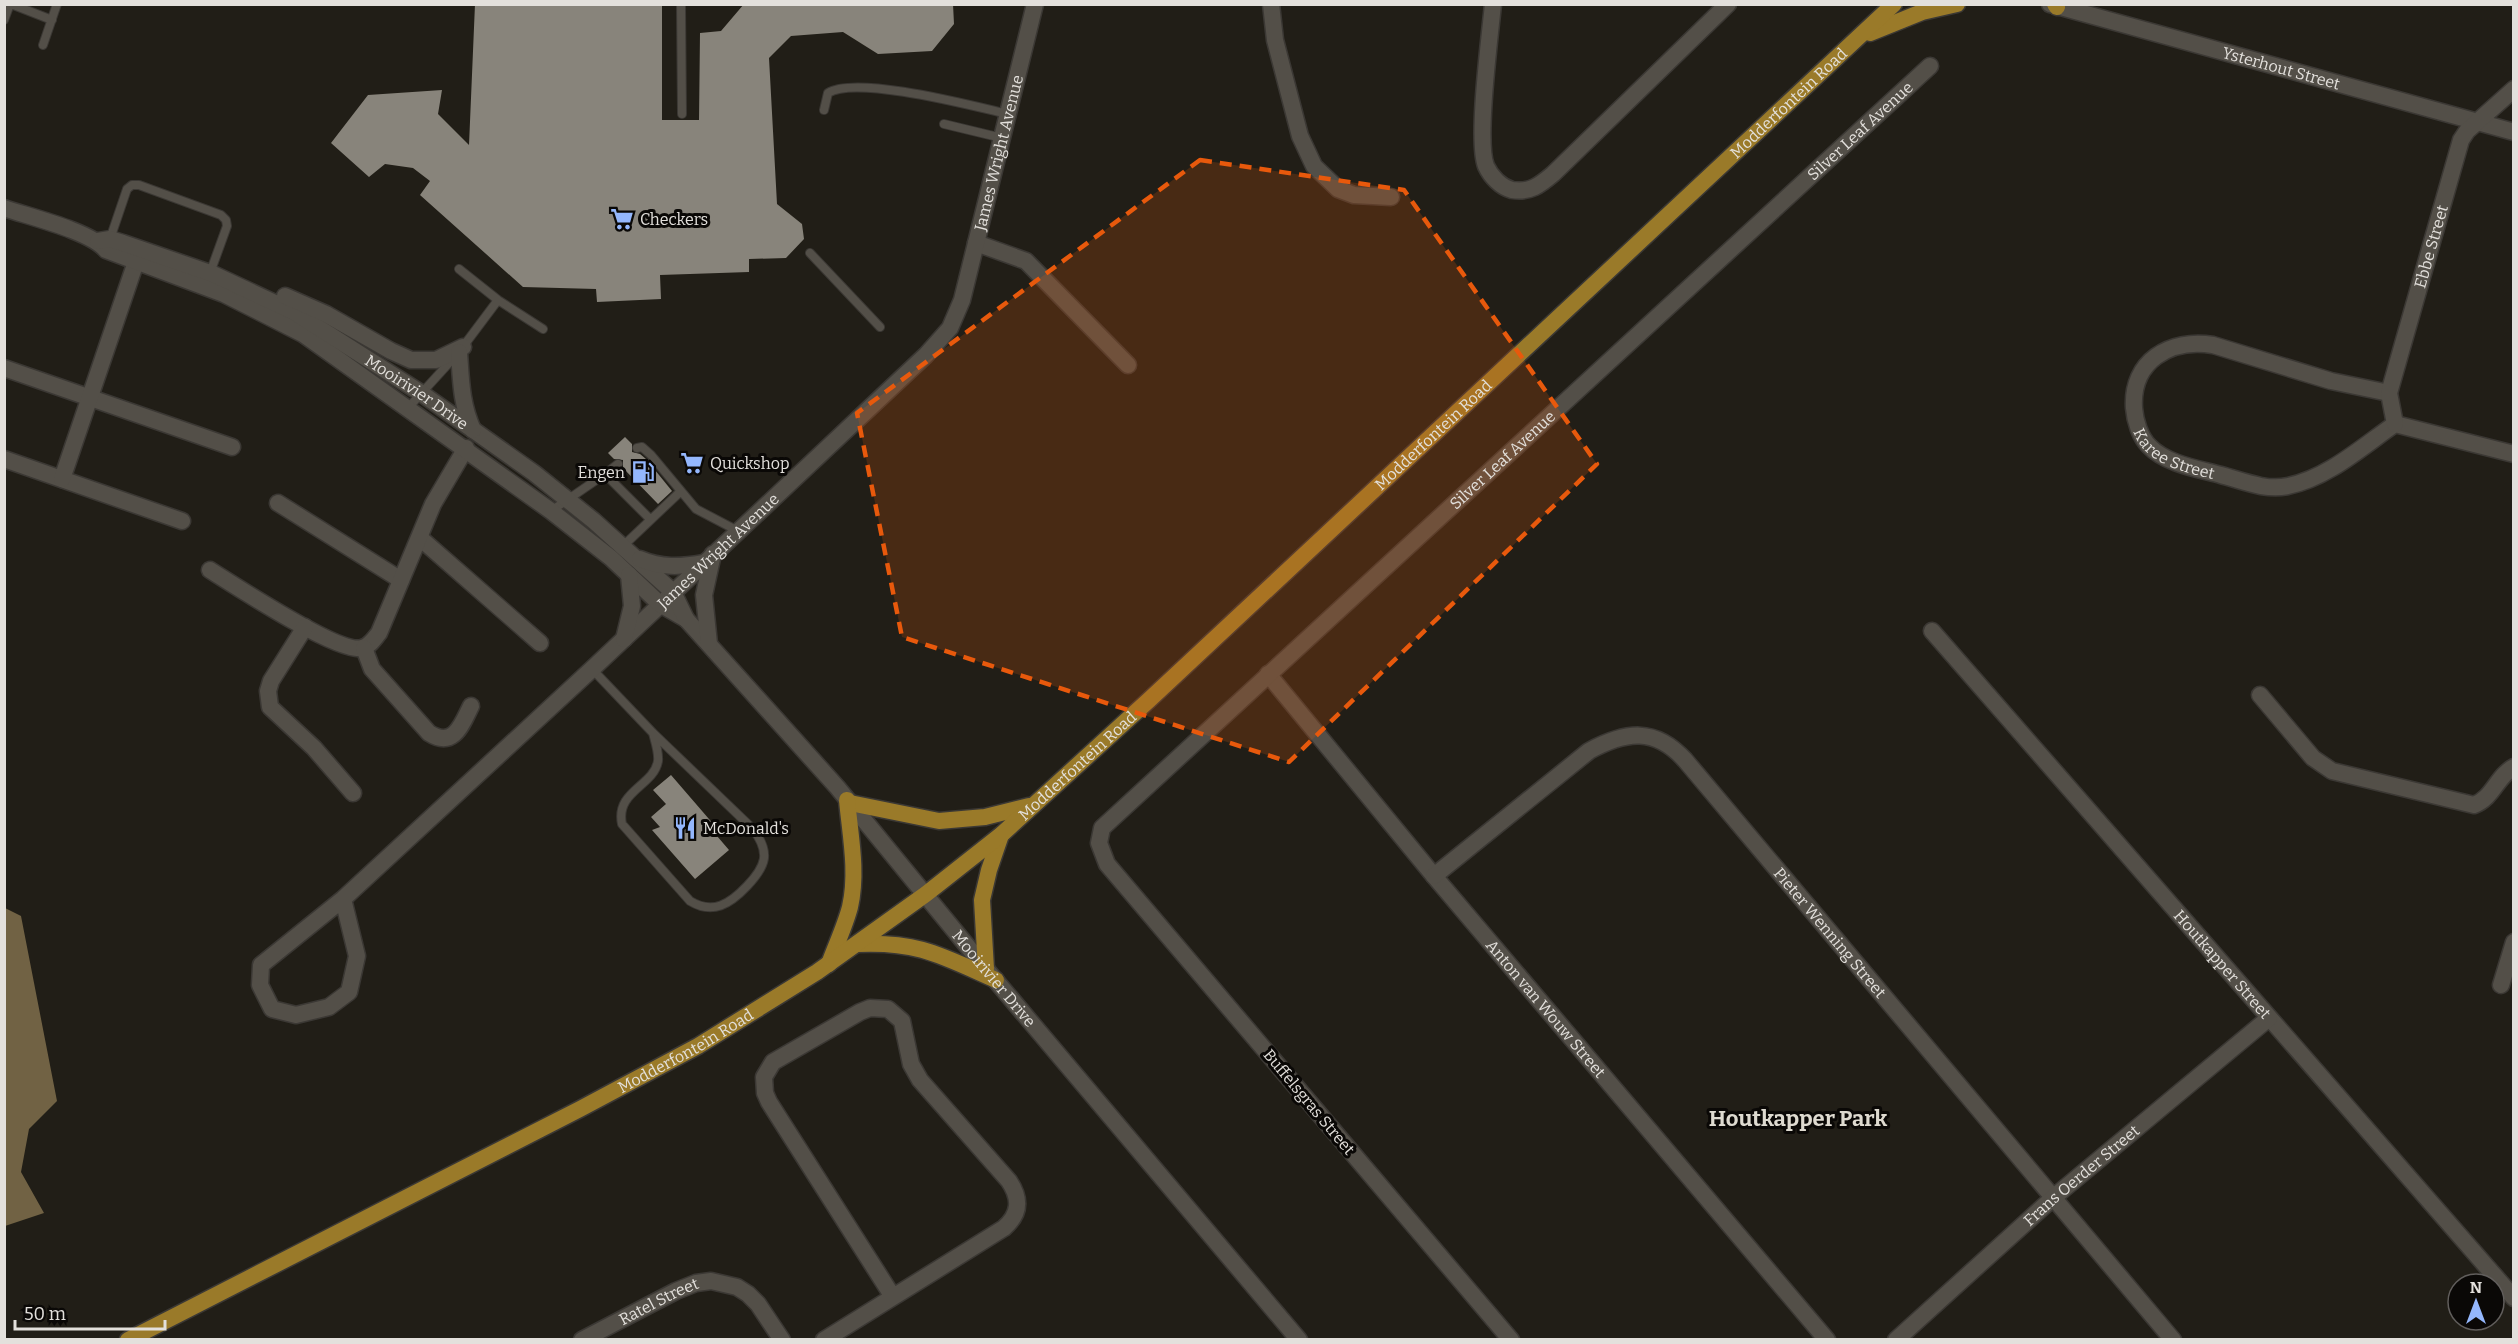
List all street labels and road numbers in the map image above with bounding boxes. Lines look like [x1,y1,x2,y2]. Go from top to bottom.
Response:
street label: Modderfontein Road [1726,43,1851,162]
street label: Ysterhout Street [2220,43,2342,93]
street label: James Wright Avenue [970,73,1027,234]
street label: Silver Leaf Avenue [1803,77,1917,184]
street label: Ebbe Street [2410,202,2452,290]
street label: Mooirivier Drive [362,350,472,433]
street label: Modderfontein Road [1371,375,1496,494]
street label: Silver Leaf Avenue [1446,406,1559,513]
street label: Karee Street [2130,425,2217,483]
street label: James Wright Avenue [652,489,783,613]
street label: Modderfontein Road [1014,707,1140,824]
street label: Pieter Wenning Street [1770,864,1890,1002]
street label: Houtkapper Street [2170,906,2275,1022]
street label: Mooirivier Drive [948,926,1040,1031]
street label: Anton van Wouw Street [1482,936,1610,1081]
street label: Modderfontein Road [614,1004,757,1097]
street label: Buffelsgras Street [1259,1045,1359,1159]
street label: Frans Oerder Street [2019,1120,2143,1230]
street label: Ratel Street [616,1273,701,1329]

